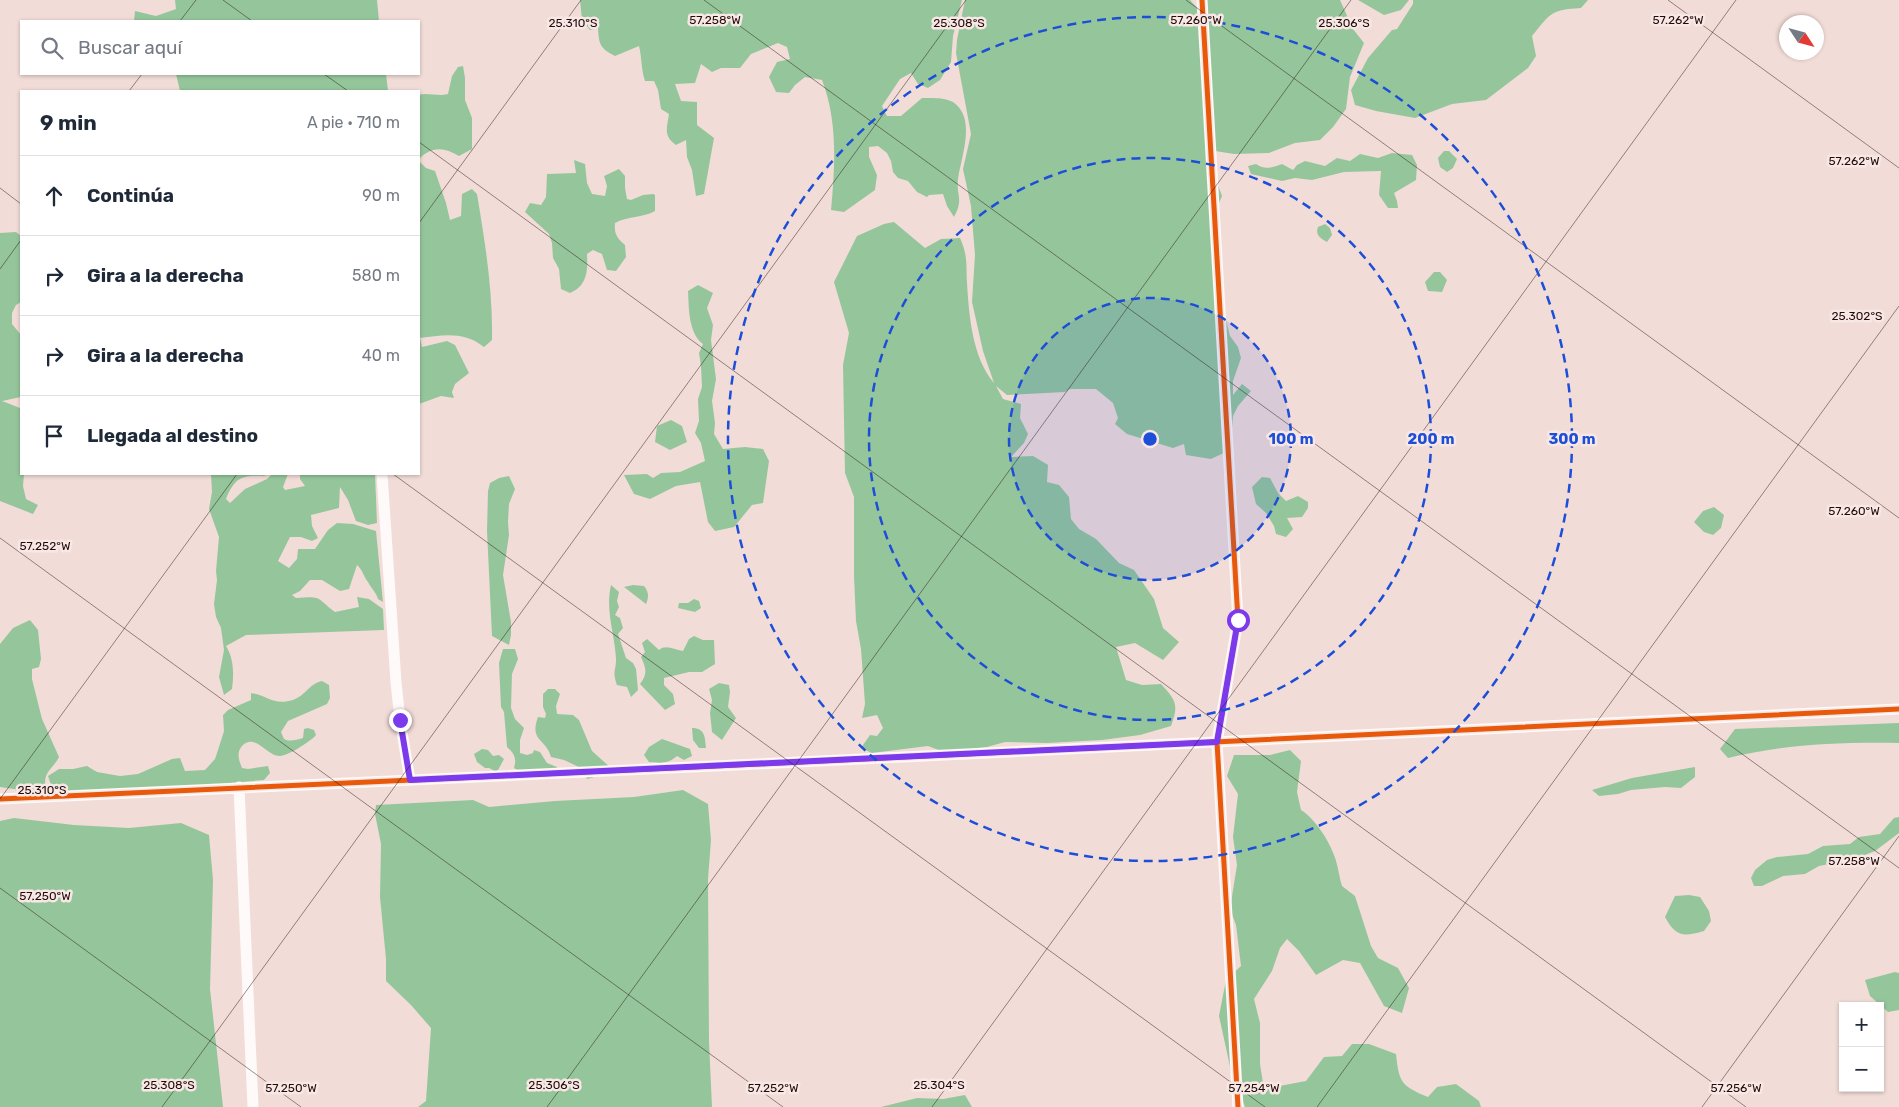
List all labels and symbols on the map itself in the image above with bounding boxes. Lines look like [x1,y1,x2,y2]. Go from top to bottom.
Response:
text: 57.258°W [689,13,741,27]
text: 57.260°W [1170,13,1222,27]
text: 57.262°W [1652,13,1704,27]
north arrow [1779,15,1824,60]
text: 25.310°S [549,16,597,30]
text: 25.308°S [933,16,985,30]
text: 25.306°S [1318,16,1370,30]
text: 57.262°W [1828,154,1880,168]
text: 25.302°S [1831,309,1883,323]
centre of rings [1141,430,1159,448]
text: 100 m [1269,430,1313,448]
text: 200 m [1407,430,1455,448]
text: 300 m [1548,430,1596,448]
text: 57.260°W [1828,504,1880,518]
text: 57.252°W [19,539,71,553]
route start [1227,609,1250,632]
route end [389,709,412,732]
text: 25.310°S [18,783,66,797]
text: 57.258°W [1828,854,1880,868]
text: 57.250°W [19,889,71,903]
text: 25.308°S [143,1078,195,1092]
text: 25.306°S [528,1078,580,1092]
text: 25.304°S [913,1078,965,1092]
text: 57.250°W [265,1081,317,1095]
text: 57.252°W [747,1081,799,1095]
text: 57.254°W [1228,1081,1280,1095]
text: 57.256°W [1710,1081,1762,1095]

